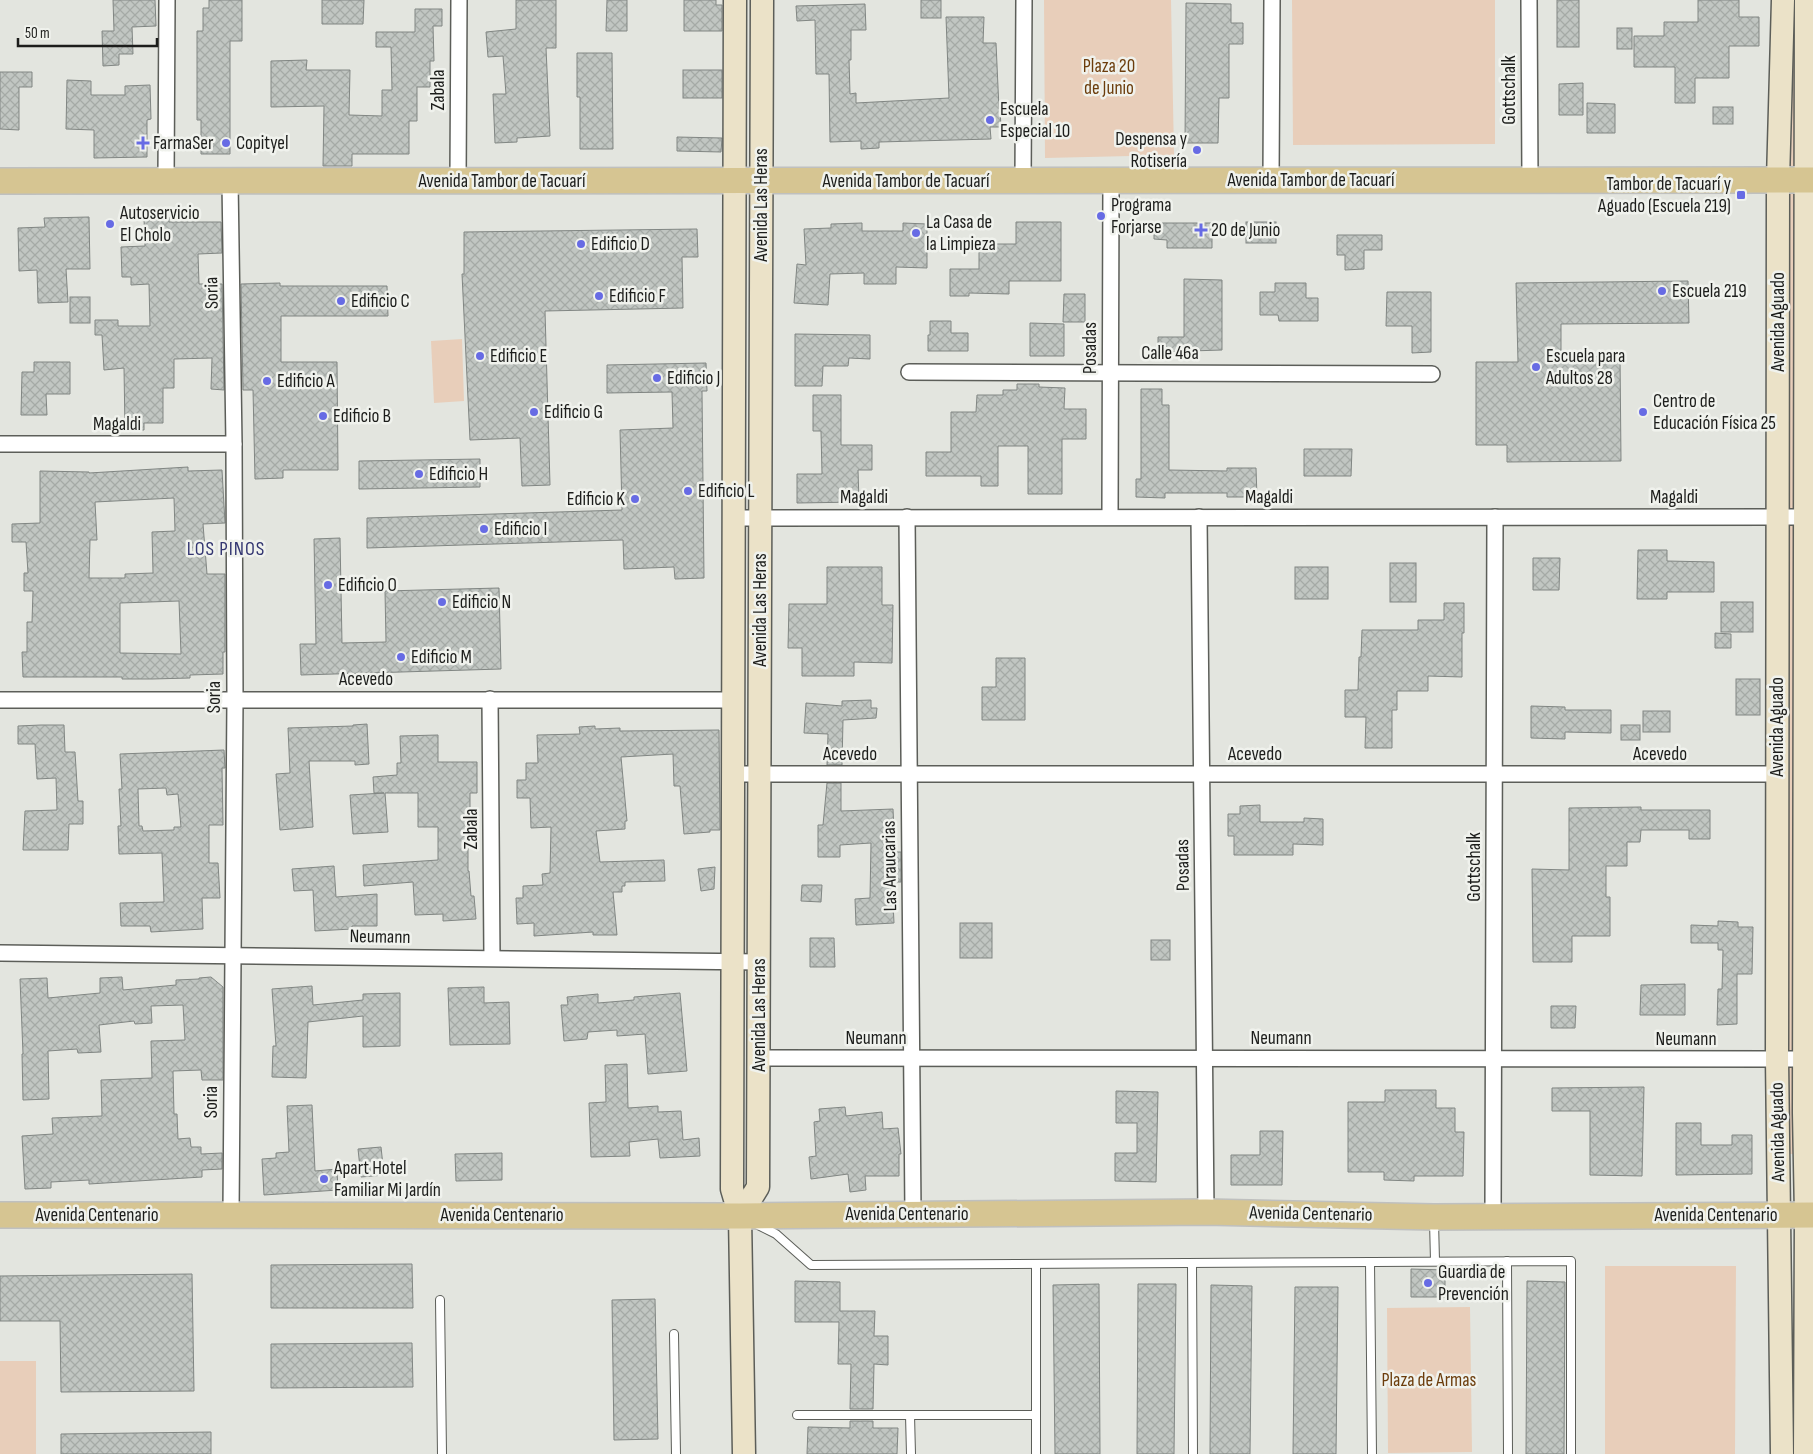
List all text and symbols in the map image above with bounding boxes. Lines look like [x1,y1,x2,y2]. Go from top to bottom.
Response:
scale bar [18,15,156,47]
text: 50 m [25,24,50,43]
park label: Plaza 20 de Junio [1083,55,1135,100]
street label: Gottschalk [1498,55,1521,125]
street label: Zabala [427,69,450,111]
place label: Escuela Especial 10 [1000,98,1070,143]
marker: Escuela Especial 10 [984,114,996,126]
place label: Despensa y Rotisería [1115,128,1188,173]
place label: FarmaSer [153,132,214,155]
place label: Copityel [236,132,289,155]
marker: FarmaSer [137,137,149,149]
marker: Copityel [220,137,232,149]
marker: Despensa y Rotisería [1191,144,1203,156]
street label: Avenida Las Heras [750,148,773,263]
street label: Avenida Tambor de Tacuarí [1226,169,1395,192]
street label: Avenida Tambor de Tacuarí [417,170,586,193]
street label: Avenida Tambor de Tacuarí [821,170,990,193]
place label: Tambor de Tacuarí y Aguado (Escuela 219) [1597,173,1732,218]
marker: Tambor de Tacuarí y Aguado (Escuela 219) [1735,189,1747,201]
place label: Programa Forjarse [1111,194,1172,239]
place label: Autoservicio El Cholo [119,202,200,247]
marker: Programa Forjarse [1095,210,1107,222]
place label: La Casa de la Limpieza [926,211,996,256]
marker: Autoservicio El Cholo [104,218,116,230]
place label: 20 de Junio [1211,219,1280,242]
marker: 20 de Junio [1195,224,1207,236]
marker: La Casa de la Limpieza [910,227,922,239]
place label: Edificio D [591,233,650,256]
marker: Edificio D [575,238,587,250]
street label: Avenida Aguado [1767,272,1790,373]
street label: Soria [200,277,224,309]
place label: Escuela 219 [1672,280,1747,303]
place label: Edificio F [609,285,666,308]
marker: Escuela 219 [1656,285,1668,297]
place label: Edificio C [351,290,410,313]
marker: Edificio F [593,290,605,302]
marker: Edificio C [335,295,347,307]
street label: Posadas [1079,322,1102,374]
street label: Calle 46a [1141,342,1199,365]
place label: Edificio E [490,345,547,368]
place label: Escuela para Adultos 28 [1545,345,1625,390]
marker: Edificio E [474,350,486,362]
marker: Escuela para Adultos 28 [1530,361,1542,373]
place label: Edificio J [667,367,720,390]
place label: Edificio A [277,370,336,393]
marker: Edificio J [651,372,663,384]
marker: Edificio A [261,375,273,387]
place label: Centro de Educación Física 25 [1653,390,1776,435]
place label: Edificio G [544,401,603,424]
place label: Edificio B [333,405,391,428]
marker: Edificio G [528,406,540,418]
marker: Centro de Educación Física 25 [1637,406,1649,418]
marker: Edificio B [317,410,329,422]
street label: Magaldi [93,413,141,436]
place label: Edificio H [429,463,488,486]
marker: Edificio H [413,468,425,480]
place label: Edificio L [698,480,755,503]
marker: Edificio L [682,485,694,497]
street label: Magaldi [840,486,888,509]
street label: Magaldi [1245,486,1293,509]
street label: Magaldi [1650,486,1698,509]
place label: Edificio K [567,488,625,511]
marker: Edificio K [629,493,641,505]
place label: Edificio I [494,518,547,541]
marker: Edificio I [478,523,490,535]
district label: LOS PINOS [187,537,265,561]
street label: Avenida Las Heras [749,553,772,668]
place label: Edificio O [338,574,397,597]
marker: Edificio O [322,579,334,591]
place label: Edificio N [452,591,511,614]
marker: Edificio N [436,596,448,608]
place label: Edificio M [411,646,472,669]
marker: Edificio M [395,651,407,663]
street label: Acevedo [338,668,393,691]
street label: Avenida Aguado [1766,677,1789,778]
street label: Soria [203,681,226,713]
street label: Acevedo [822,743,877,766]
street label: Acevedo [1227,743,1282,766]
street label: Acevedo [1632,743,1687,766]
street label: Zabala [460,808,483,850]
street label: Las Araucarias [878,820,902,912]
street label: Gottschalk [1463,832,1486,902]
street label: Posadas [1171,839,1195,891]
street label: Neumann [349,925,411,949]
street label: Avenida Las Heras [748,958,771,1073]
street label: Neumann [845,1027,907,1050]
street label: Neumann [1250,1027,1312,1050]
street label: Neumann [1655,1028,1717,1051]
street label: Avenida Aguado [1766,1082,1790,1183]
street label: Soria [200,1086,223,1118]
place label: Apart Hotel Familiar Mi Jardín [333,1157,441,1202]
marker: Apart Hotel Familiar Mi Jardín [318,1173,330,1185]
street label: Avenida Centenario [1248,1201,1373,1227]
street label: Avenida Centenario [844,1203,969,1226]
street label: Avenida Centenario [34,1204,159,1227]
street label: Avenida Centenario [439,1204,564,1227]
street label: Avenida Centenario [1653,1204,1778,1227]
place label: Guardia de Prevención [1438,1261,1509,1306]
marker: Guardia de Prevención [1422,1277,1434,1289]
park label: Plaza de Armas [1382,1369,1477,1392]

